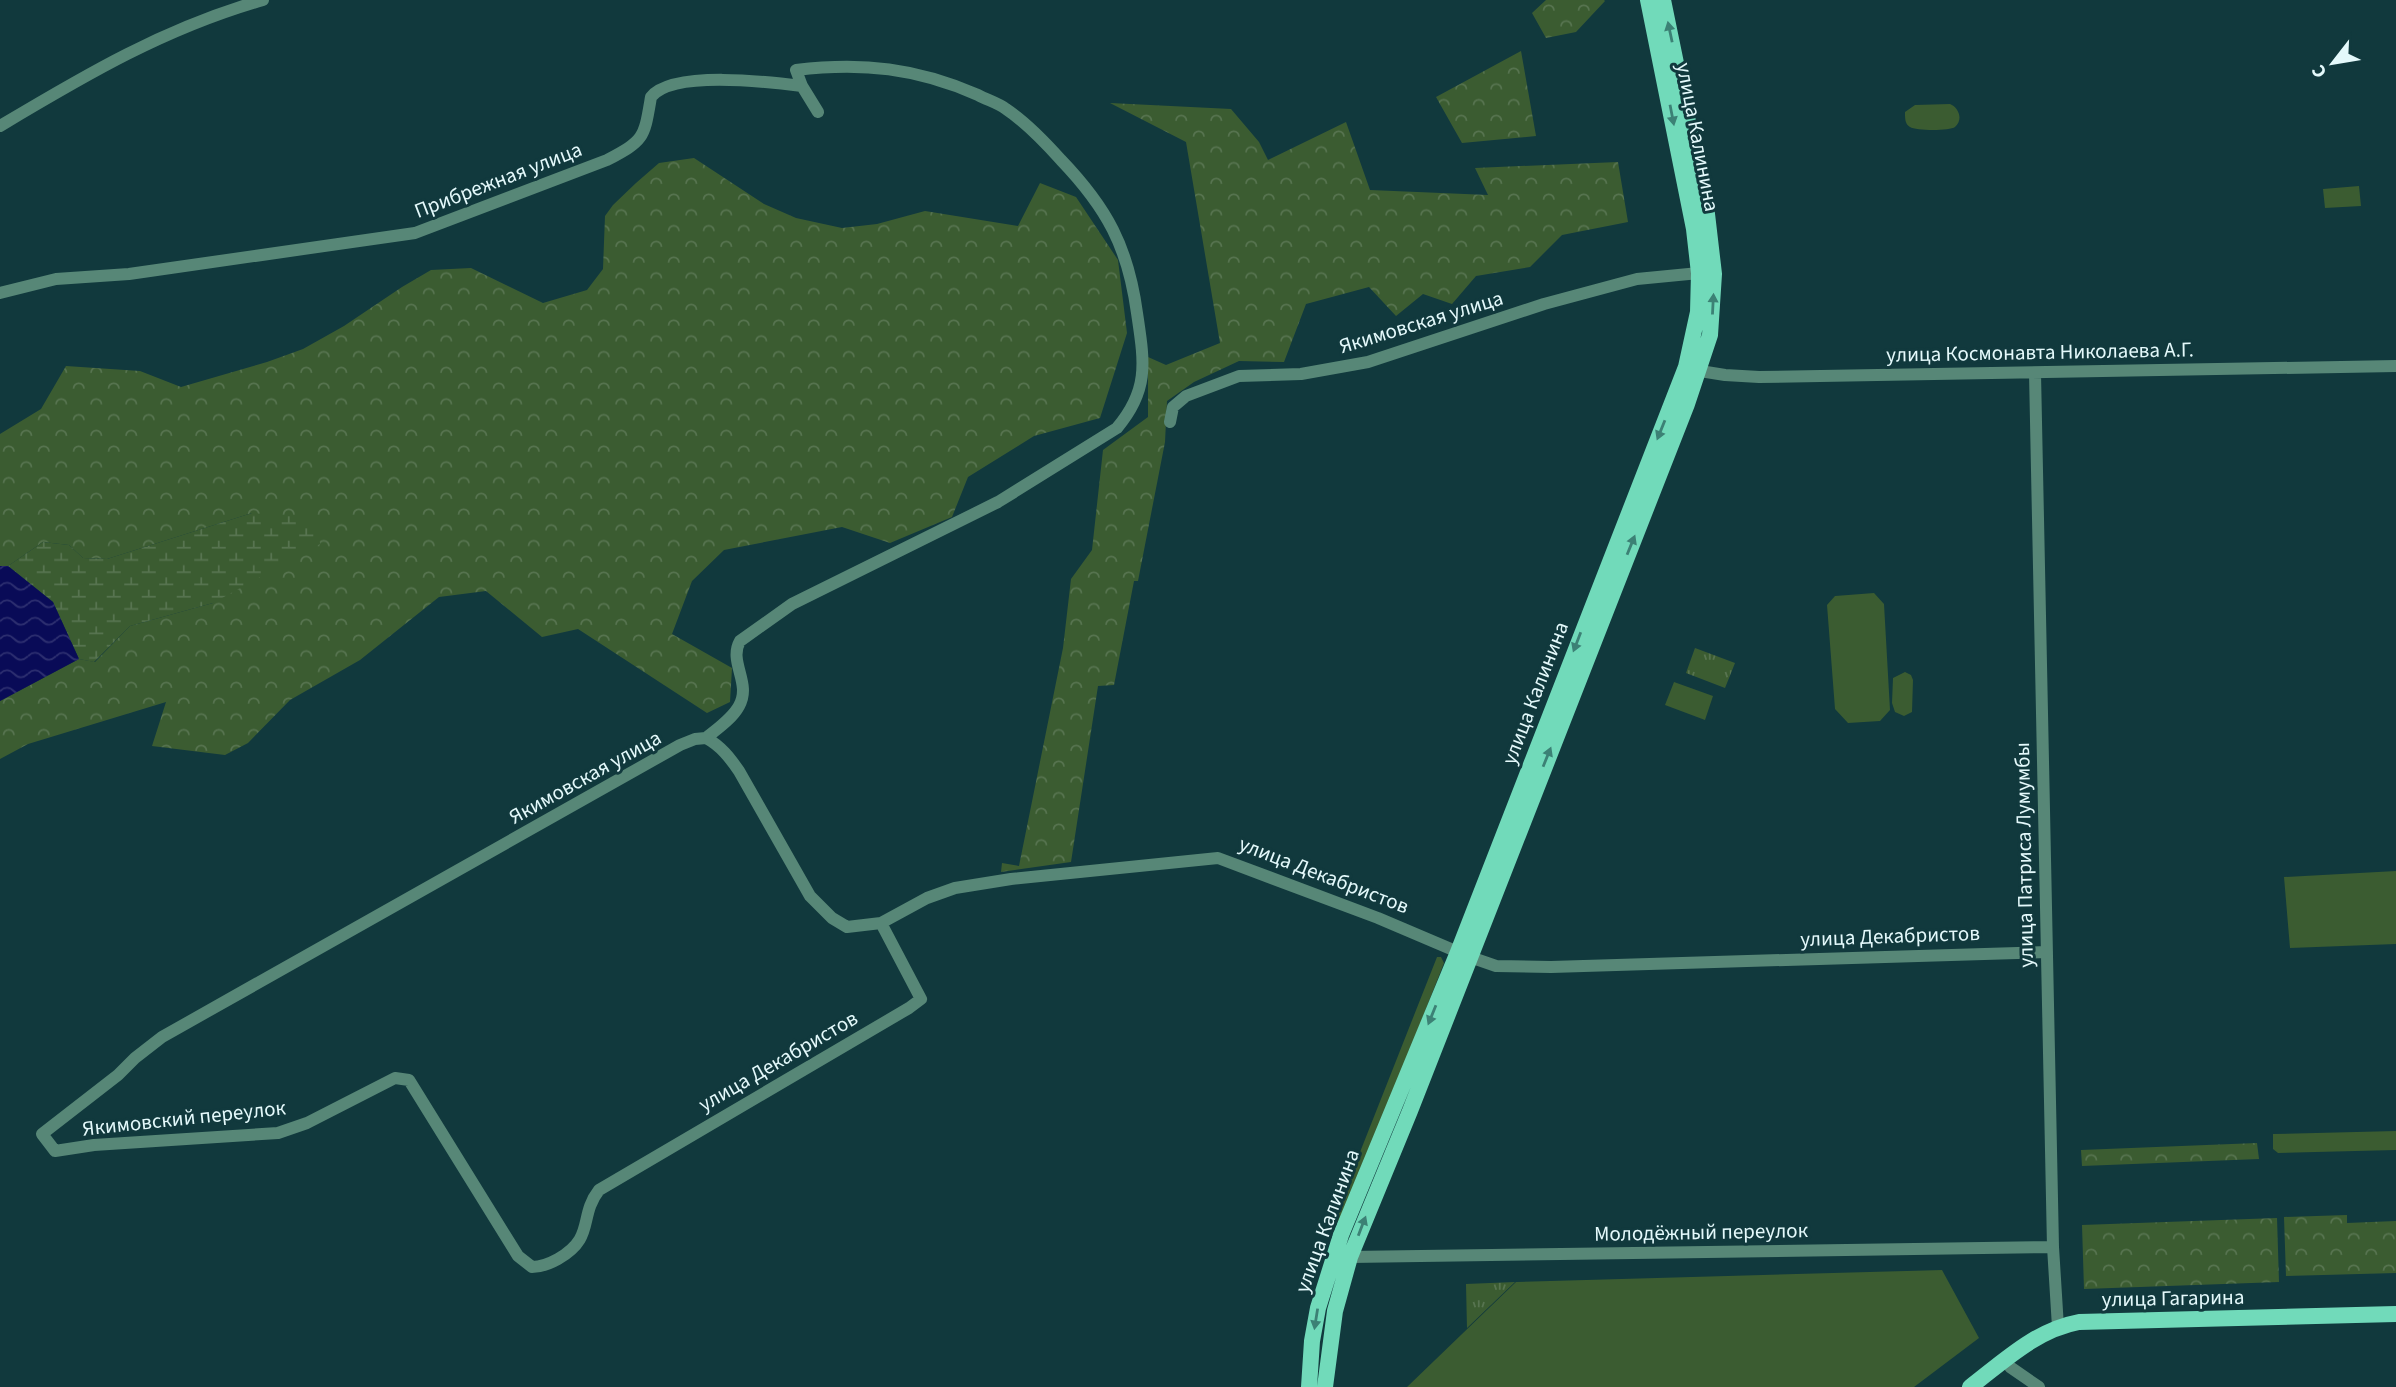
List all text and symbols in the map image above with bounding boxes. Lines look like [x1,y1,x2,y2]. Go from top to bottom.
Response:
one-way arrow [1664,21,1675,43]
north arrow [2298,28,2368,98]
text: С [2305,59,2334,83]
street label: улица Калинина [1669,60,1727,214]
one-way arrow [1667,104,1678,126]
street label: Прибрежная улица [410,134,586,226]
street label: Якимовская улица [1335,283,1507,361]
one-way arrow [1708,293,1719,315]
street label: улица Космонавта Николаева А.Г. [1886,334,2194,370]
one-way arrow [1656,420,1667,441]
one-way arrow [1625,535,1636,556]
street label: улица Калинина [1494,617,1576,769]
one-way arrow [1572,631,1583,652]
street label: Якимовская улица [503,723,667,831]
street label: улица Патриса Лумумбы [2007,742,2041,968]
one-way arrow [1542,746,1553,767]
street label: улица Декабристов [1235,829,1413,921]
street label: улица Декабристов [1800,918,1980,954]
street label: улица Декабристов [693,1003,863,1119]
one-way arrow [1426,1005,1437,1026]
street label: Якимовский переулок [81,1092,288,1144]
street label: улица Калинина [1287,1145,1367,1297]
one-way arrow [1357,1215,1368,1236]
street label: Молодёжный переулок [1594,1215,1809,1249]
street label: улица Гагарина [2101,1282,2245,1314]
one-way arrow [1310,1308,1321,1330]

